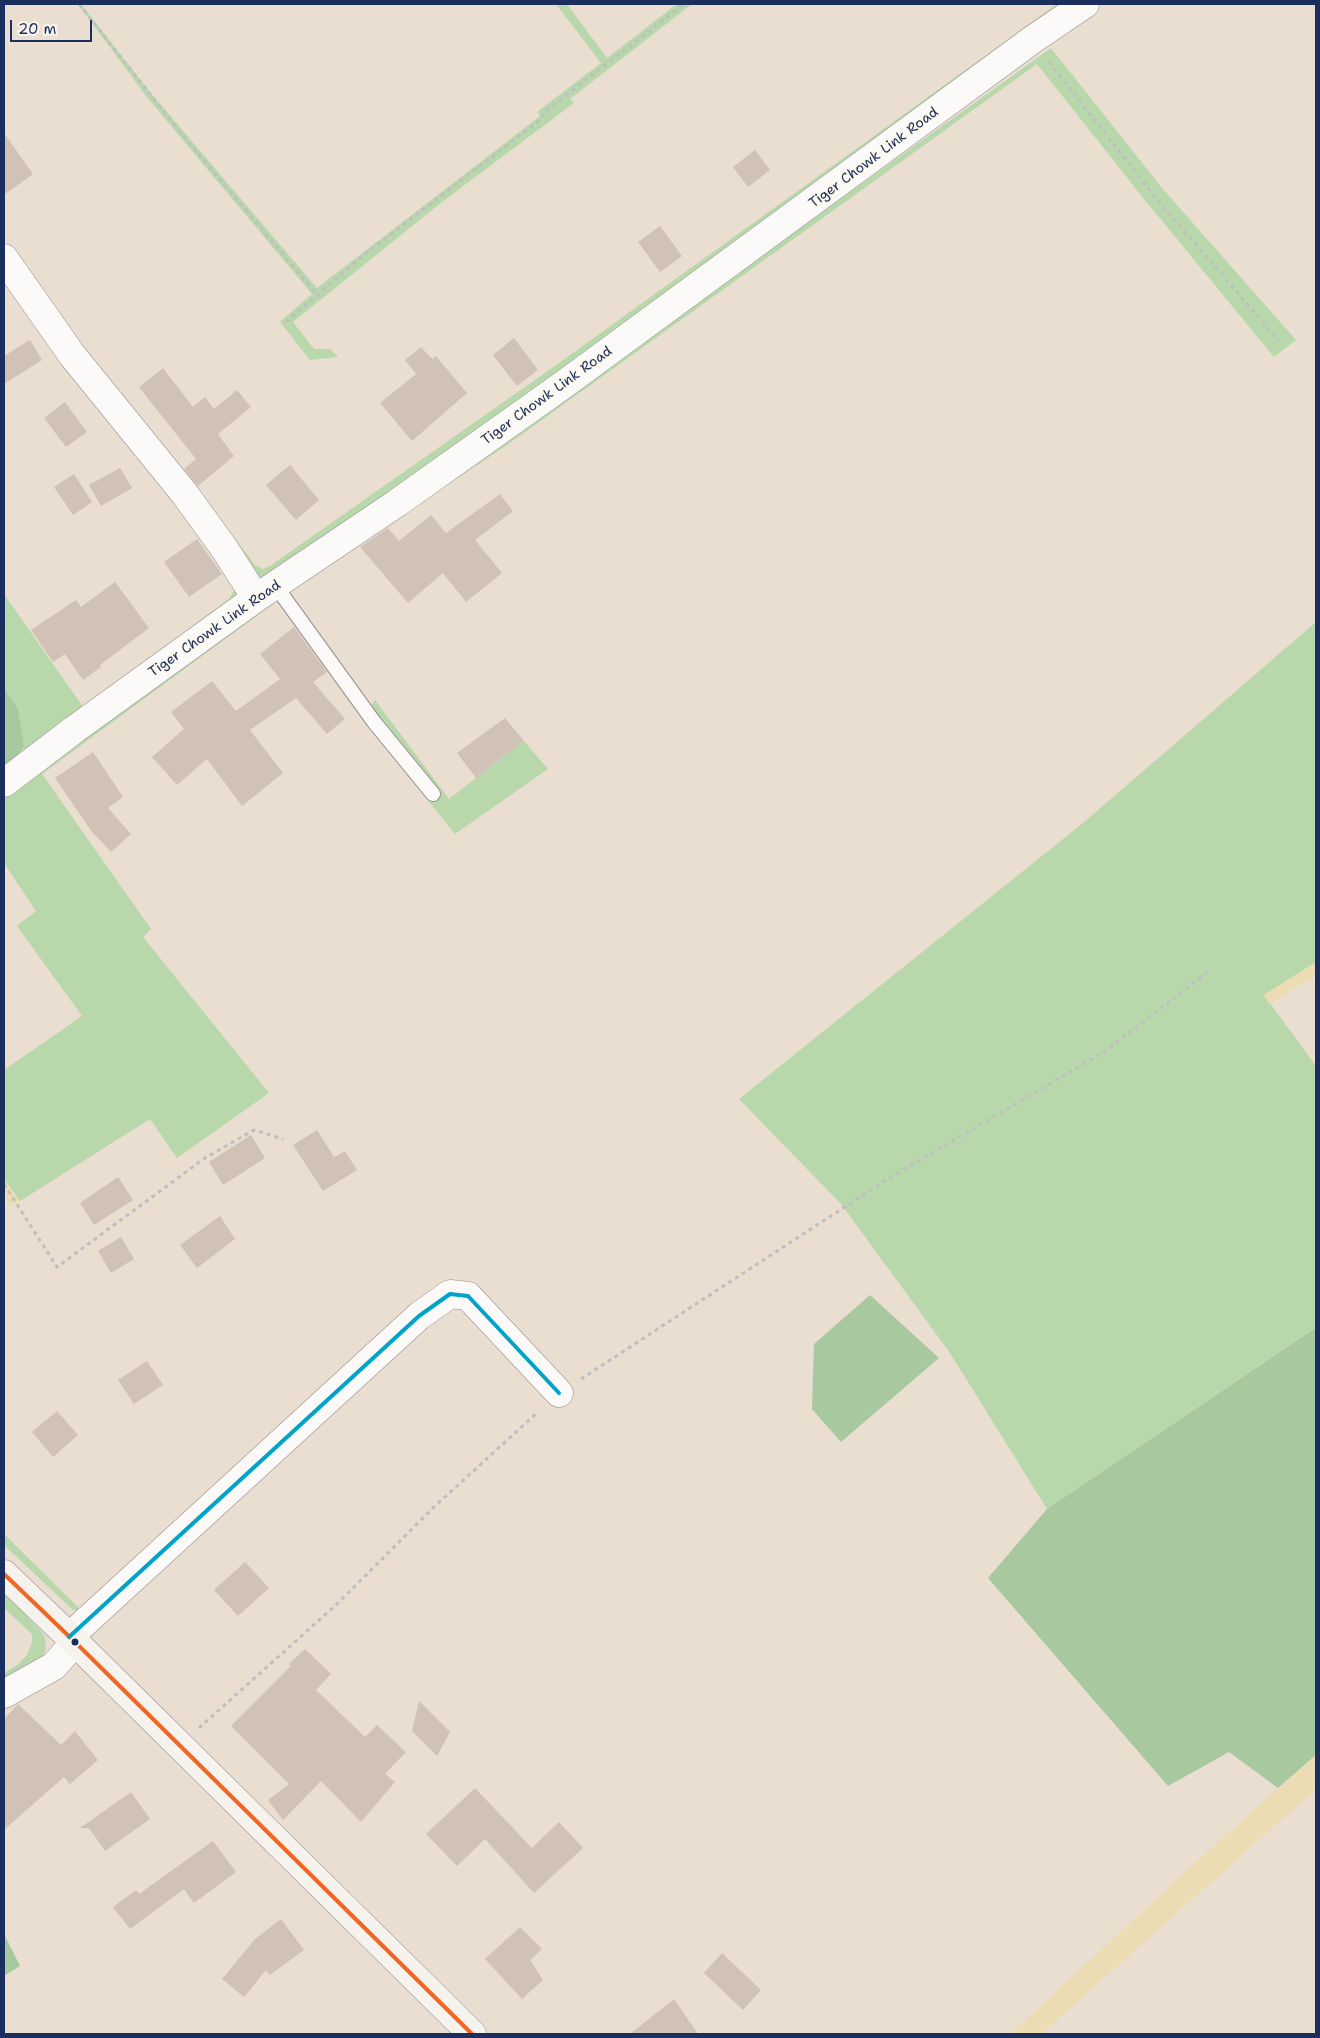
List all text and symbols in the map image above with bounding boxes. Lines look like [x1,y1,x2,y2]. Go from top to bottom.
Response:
scale bar [12,10,95,42]
text: 20 m [18,19,57,39]
street label: Tiger Chowk Link Road [806,104,942,212]
street label: Tiger Chowk Link Road [478,343,616,449]
street label: Tiger Chowk Link Road [146,577,284,681]
unlabelled marker [70,1637,80,1647]

